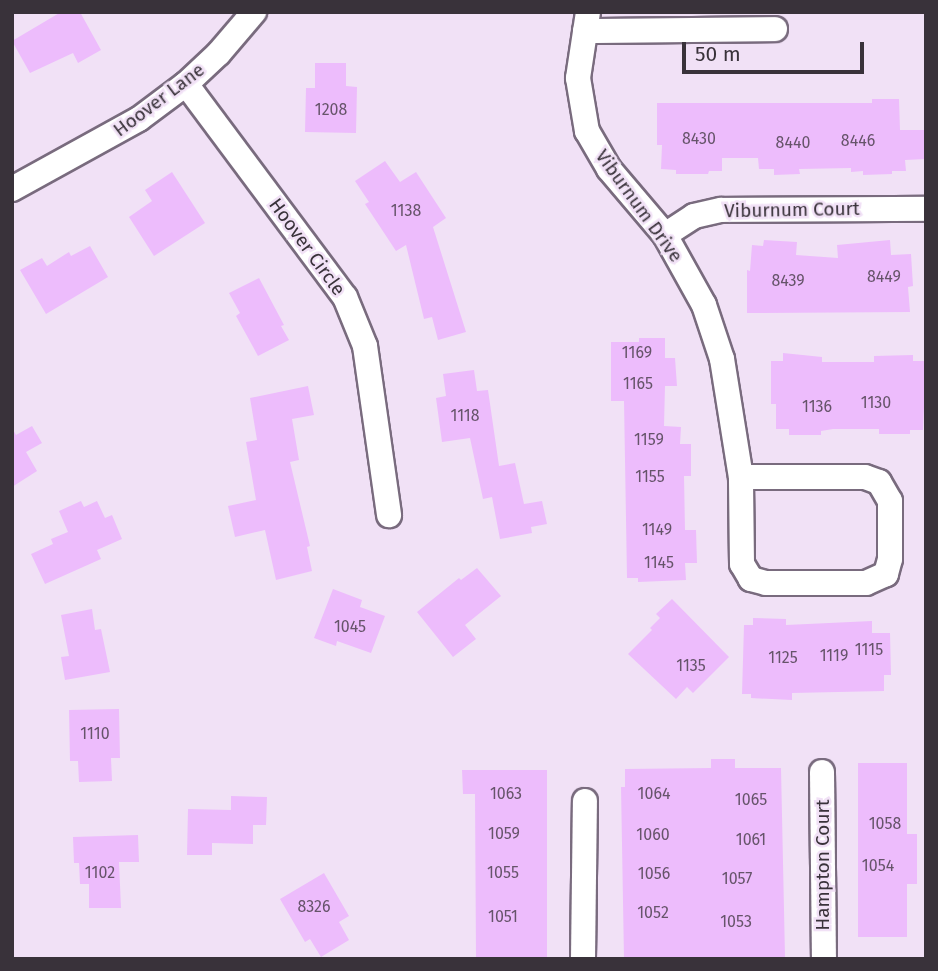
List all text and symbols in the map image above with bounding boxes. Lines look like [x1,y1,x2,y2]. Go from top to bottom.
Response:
scale bar [686,28,868,72]
text: 50 m [695,41,741,67]
street label: Hoover Lane [109,58,209,142]
house number: 1208 [315,100,347,120]
house number: 8430 [682,129,716,149]
house number: 8446 [841,131,875,151]
house number: 8440 [776,133,810,153]
street label: Viburnum Drive [590,145,688,267]
street label: Hoover Circle [264,194,350,300]
street label: Viburnum Court [724,197,860,223]
house number: 1138 [391,201,421,221]
house number: 8449 [867,267,901,287]
house number: 8439 [771,271,805,291]
house number: 1169 [622,343,652,363]
house number: 1165 [623,374,653,394]
house number: 1130 [861,393,891,413]
house number: 1136 [802,397,832,417]
house number: 1118 [450,406,480,426]
house number: 1159 [634,430,664,450]
house number: 1155 [635,467,665,487]
house number: 1149 [642,520,672,540]
house number: 1145 [644,553,674,573]
house number: 1045 [334,617,366,637]
house number: 1115 [855,640,883,660]
house number: 1119 [820,646,848,666]
house number: 1125 [768,648,798,668]
house number: 1135 [676,656,706,676]
house number: 1110 [80,724,110,744]
house number: 1063 [490,784,522,804]
house number: 1064 [638,784,670,804]
house number: 1065 [735,790,767,810]
street label: Hampton Court [812,799,834,931]
house number: 1058 [869,814,901,834]
house number: 1059 [488,824,520,844]
house number: 1060 [636,825,670,845]
house number: 1061 [736,830,766,850]
house number: 1054 [862,856,894,876]
house number: 1102 [85,863,115,883]
house number: 1055 [487,863,519,883]
house number: 1056 [638,864,670,884]
house number: 1057 [722,869,752,889]
house number: 8326 [297,897,331,917]
house number: 1052 [637,903,669,923]
house number: 1051 [488,907,518,927]
house number: 1053 [720,912,752,932]

